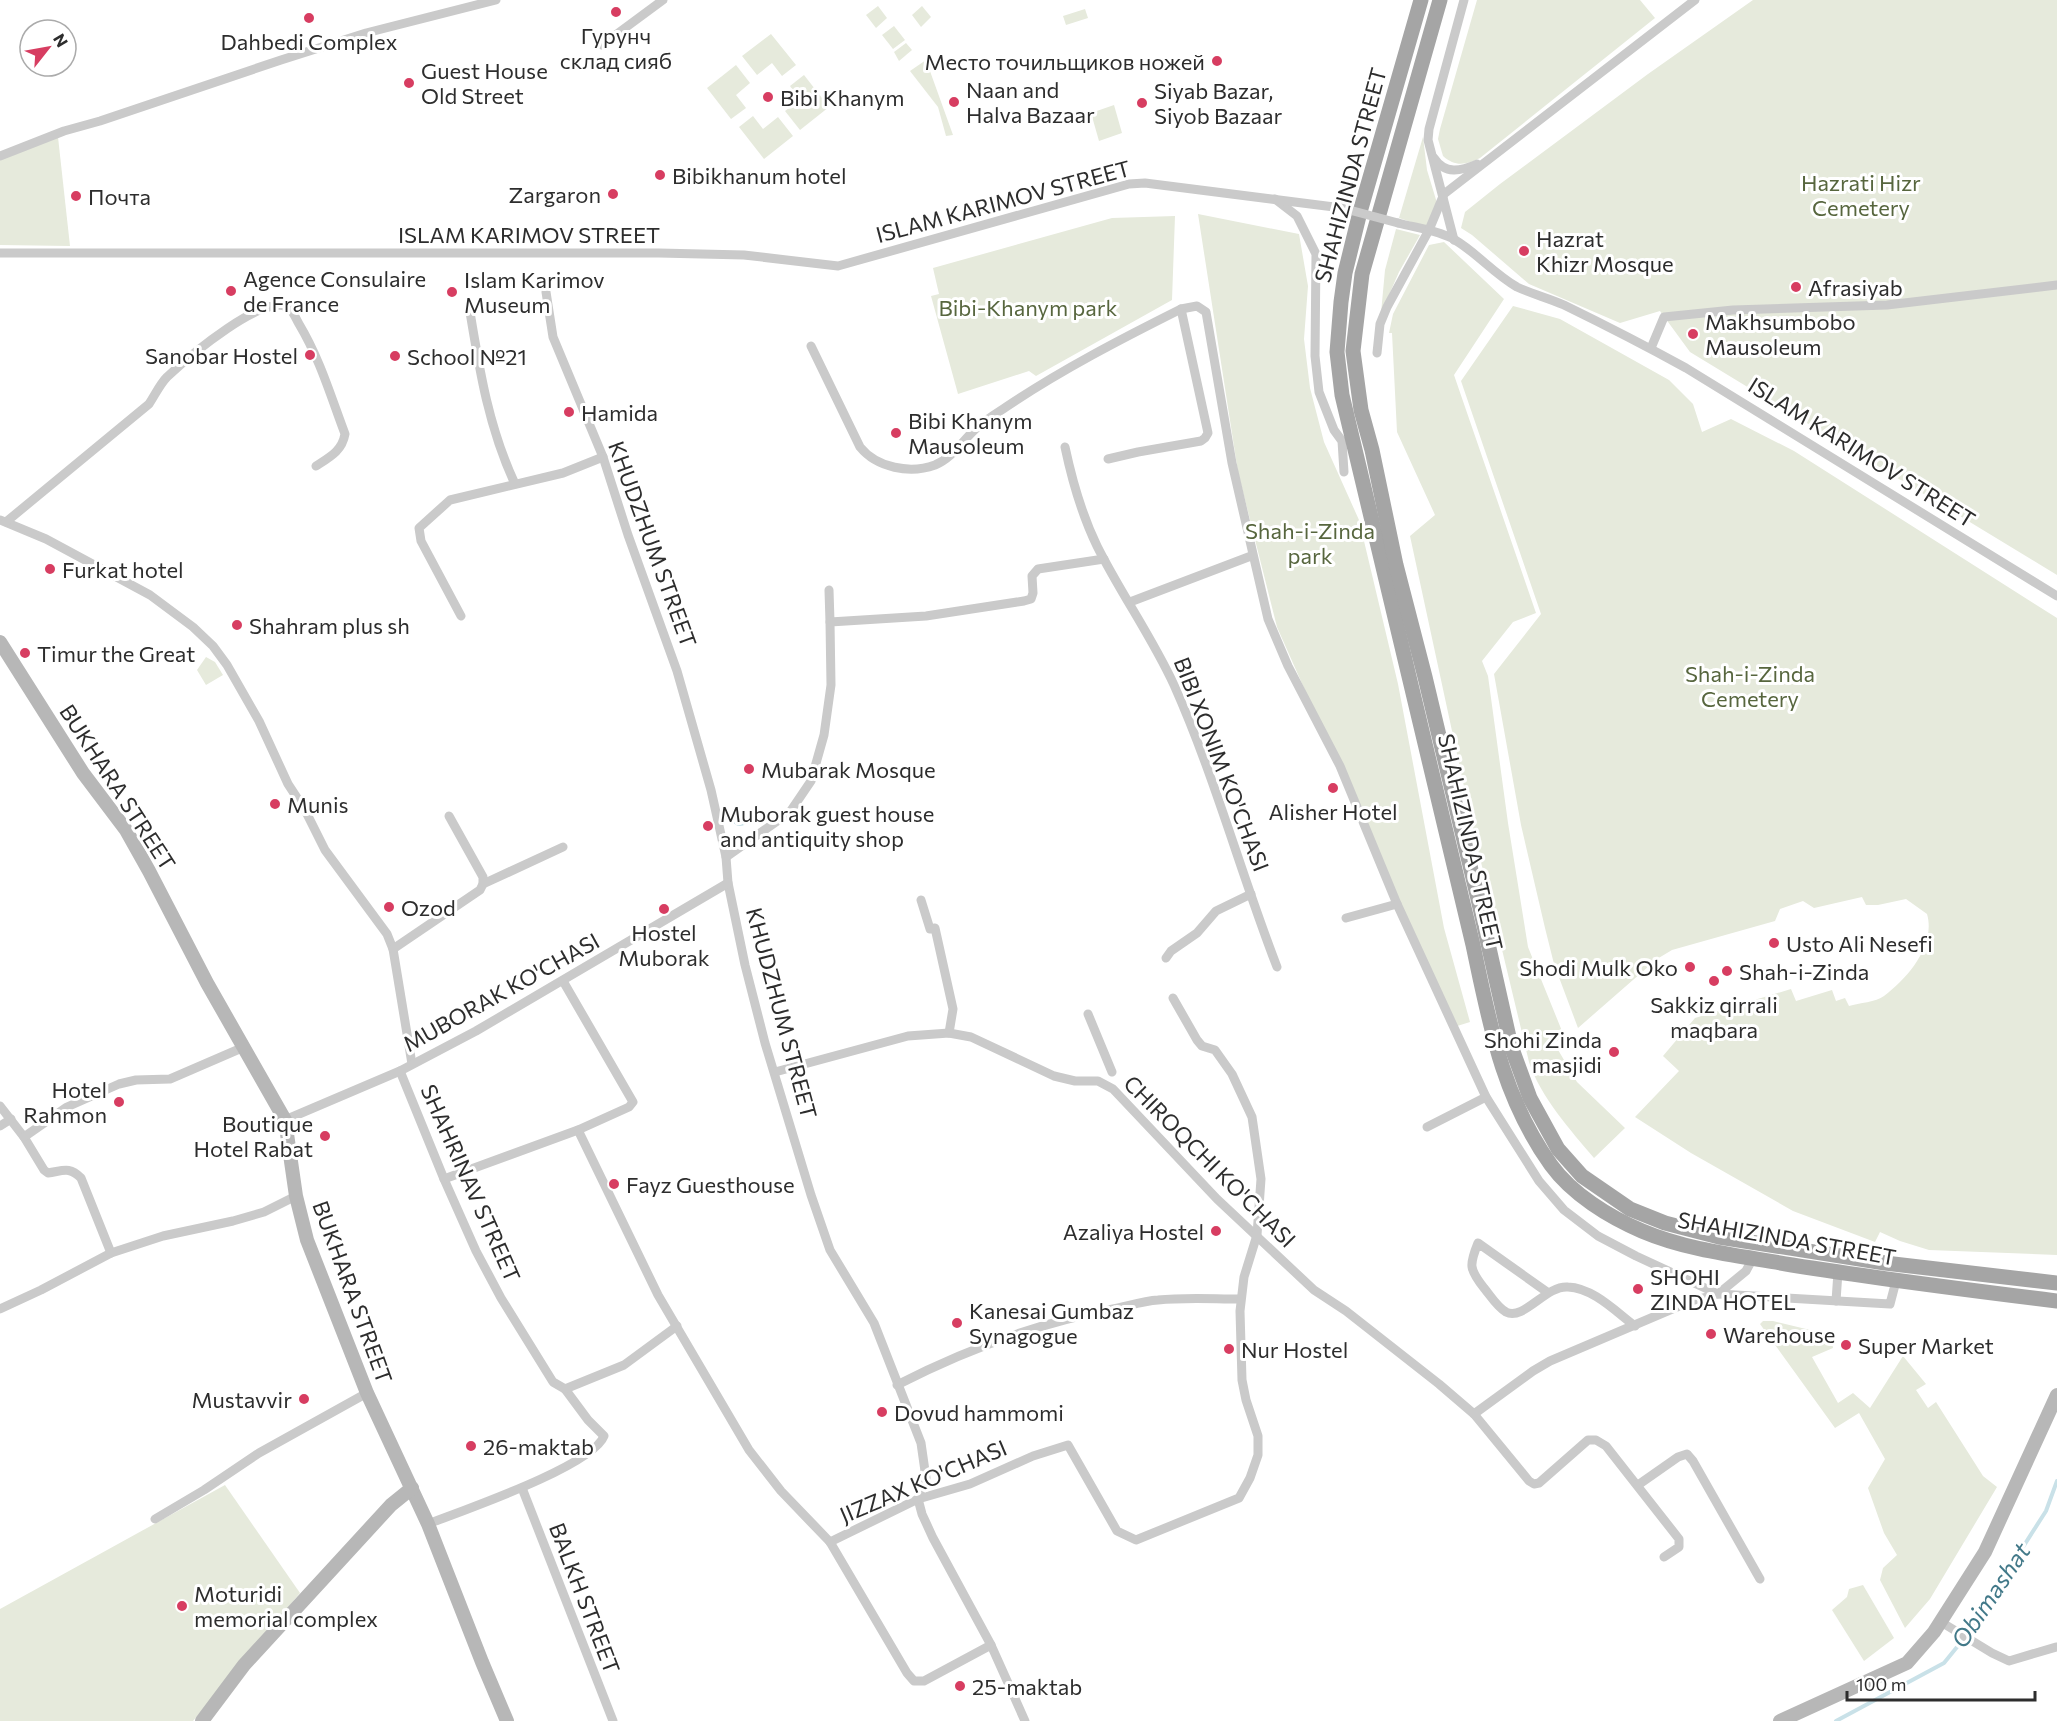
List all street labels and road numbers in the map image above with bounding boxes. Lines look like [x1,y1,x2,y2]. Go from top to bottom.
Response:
street label: SHAHIZINDA STREET [1308,65,1392,285]
street label: ISLAM KARIMOV STREET [873,154,1133,248]
street label: ISLAM KARIMOV STREET [398,221,660,248]
street label: ISLAM KARIMOV STREET [1744,371,1980,533]
street label: KHUDZHUM STREET [603,437,703,651]
street label: BIBI XONIM KO'CHASI [1169,653,1275,875]
street label: BUKHARA STREET [54,699,182,875]
street label: SHAHIZINDA STREET [1433,731,1509,953]
street label: KHUDZHUM STREET [741,905,823,1121]
street label: MUBORAK KO'CHASI [398,927,604,1057]
street label: CHIROQCHI KO'CHASI [1118,1069,1302,1253]
street label: SHAHRINAV STREET [415,1080,527,1286]
street label: BUKHARA STREET [307,1197,399,1387]
street label: SHAHIZINDA STREET [1676,1205,1898,1271]
street label: JIZZAX KO'CHASI [836,1434,1010,1528]
street label: BALKH STREET [544,1519,626,1677]

